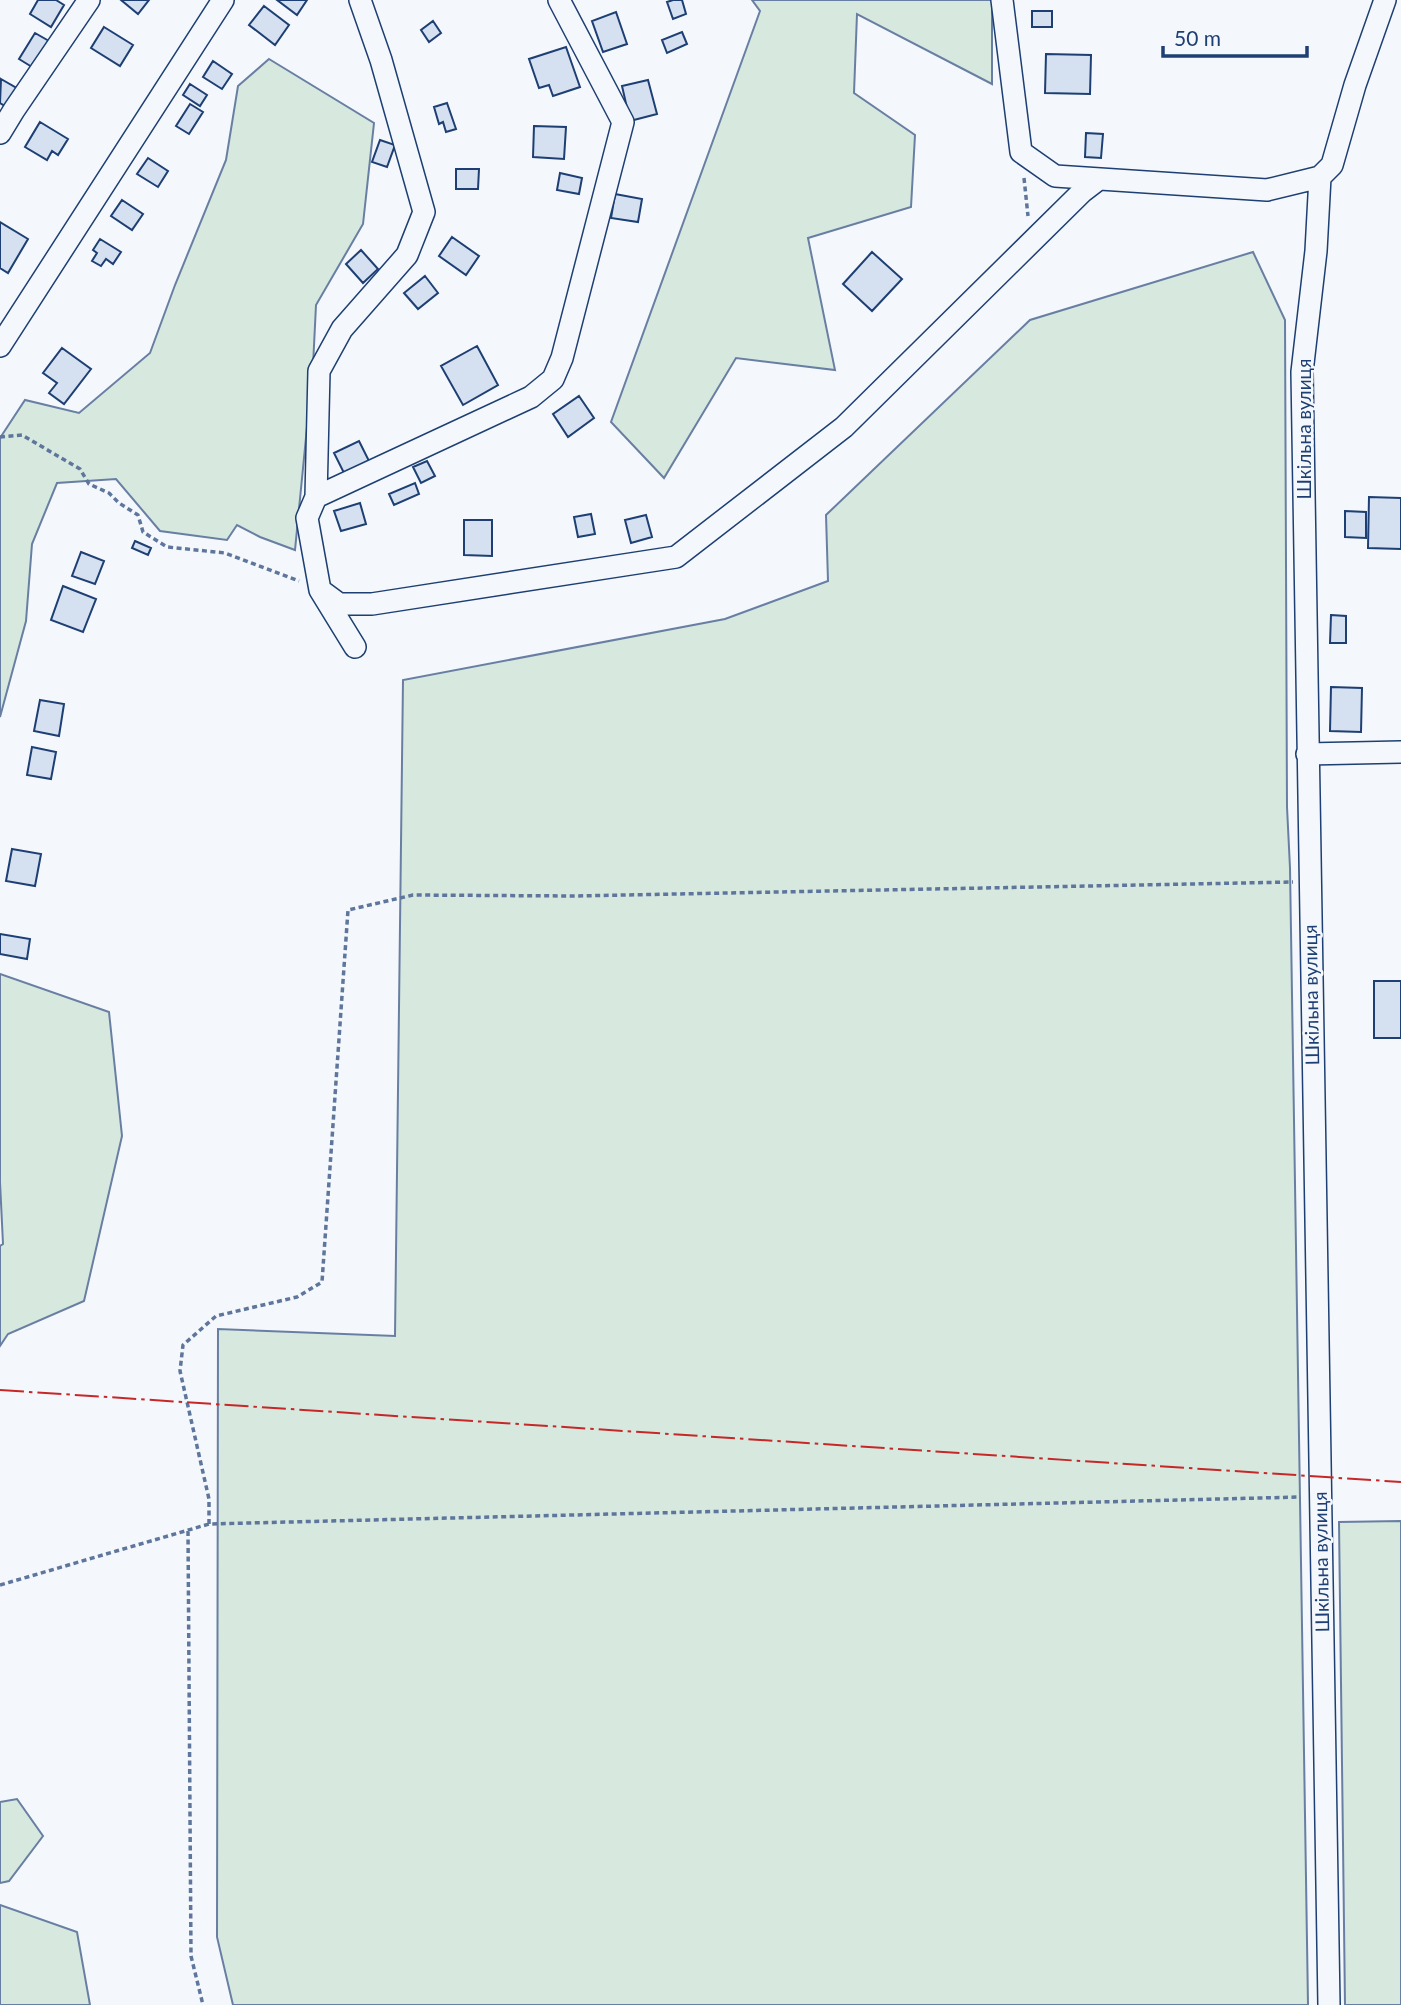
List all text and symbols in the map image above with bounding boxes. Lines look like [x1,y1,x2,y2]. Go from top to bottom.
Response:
scale bar [1163,14,1306,58]
text: 50 m [1174,25,1221,50]
street label: Шкільна вулиця [1292,359,1315,499]
street label: Шкільна вулиця [1298,924,1323,1066]
street label: Шкільна вулиця [1308,1491,1333,1633]

